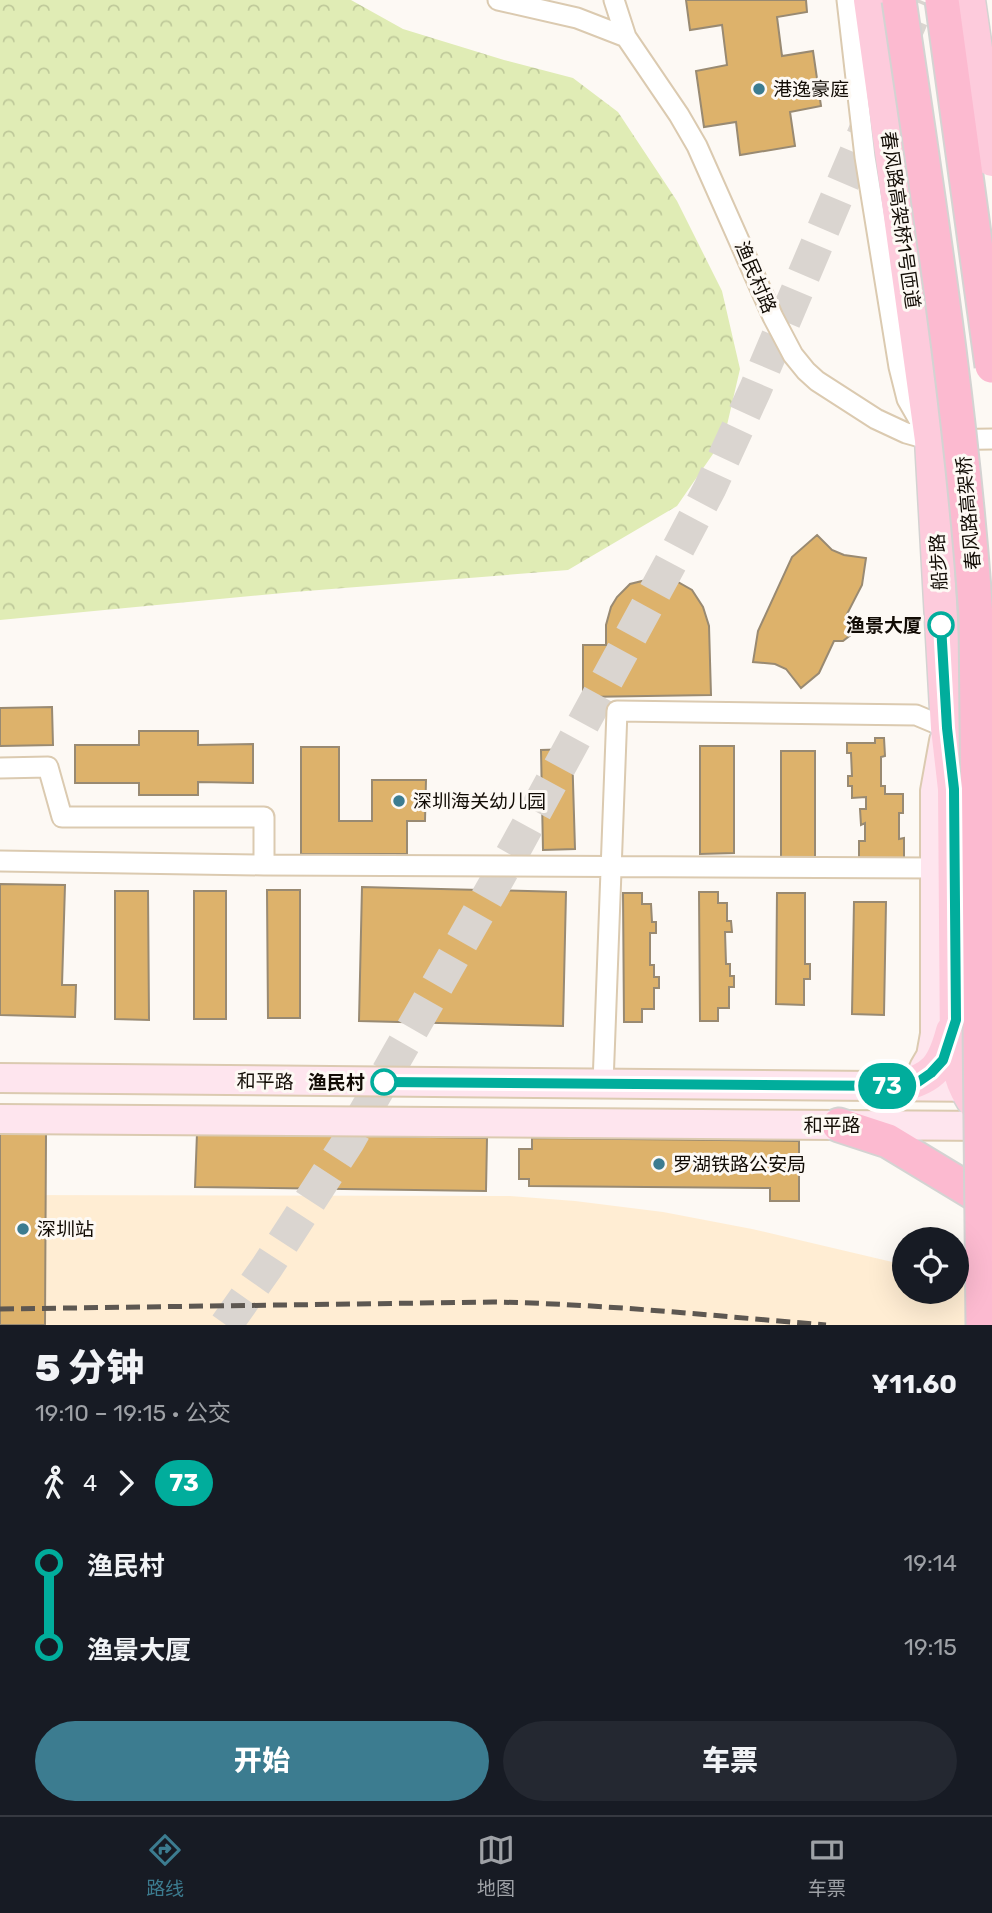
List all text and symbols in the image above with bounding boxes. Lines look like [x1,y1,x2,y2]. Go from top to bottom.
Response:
place label: 港逸豪庭 [773,78,849,101]
marker: 港逸豪庭 [751,81,767,97]
street label: 春风路高架桥1号匝道 [877,130,924,310]
street label: 渔民村路 [730,238,781,317]
street label: 春风路高架桥 [952,455,985,571]
street label: 船步路 [926,533,951,591]
marker: 渔景大厦 [928,612,954,638]
place label: 渔景大厦 [846,614,922,637]
place label: 深圳海关幼儿园 [413,790,546,813]
marker: 深圳海关幼儿园 [391,793,407,809]
line badge: 73 [856,1063,918,1109]
marker: 渔民村 [371,1069,397,1095]
street label: 和平路 [236,1070,294,1093]
place label: 渔民村 [308,1071,365,1094]
text: 73 [872,1072,902,1100]
street label: 和平路 [803,1114,861,1137]
place label: 罗湖铁路公安局 [673,1153,806,1176]
marker: 罗湖铁路公安局 [651,1156,667,1172]
place label: 深圳站 [37,1218,94,1241]
marker: 深圳站 [15,1221,31,1237]
map controls [892,1227,969,1304]
button: locate [892,1227,969,1304]
text: 5 分钟 [35,1345,144,1391]
text: ¥11.60 [871,1369,957,1400]
text: 19:10 – 19:15 · 公交 [35,1399,231,1427]
icon: walk [35,1464,73,1502]
icon: forward [107,1464,145,1502]
text: 4 [83,1469,97,1497]
text: 73 [169,1469,199,1497]
text: 19:14 [904,1549,957,1577]
text: 渔民村 [87,1551,165,1582]
text: 19:15 [904,1633,957,1661]
text: 渔景大厦 [87,1635,191,1666]
button: 开始 [35,1721,489,1801]
button: 车票 [503,1721,957,1801]
tab: 路线 [146,1831,184,1900]
tab: 地图 [477,1831,515,1900]
tab: 车票 [808,1831,846,1900]

